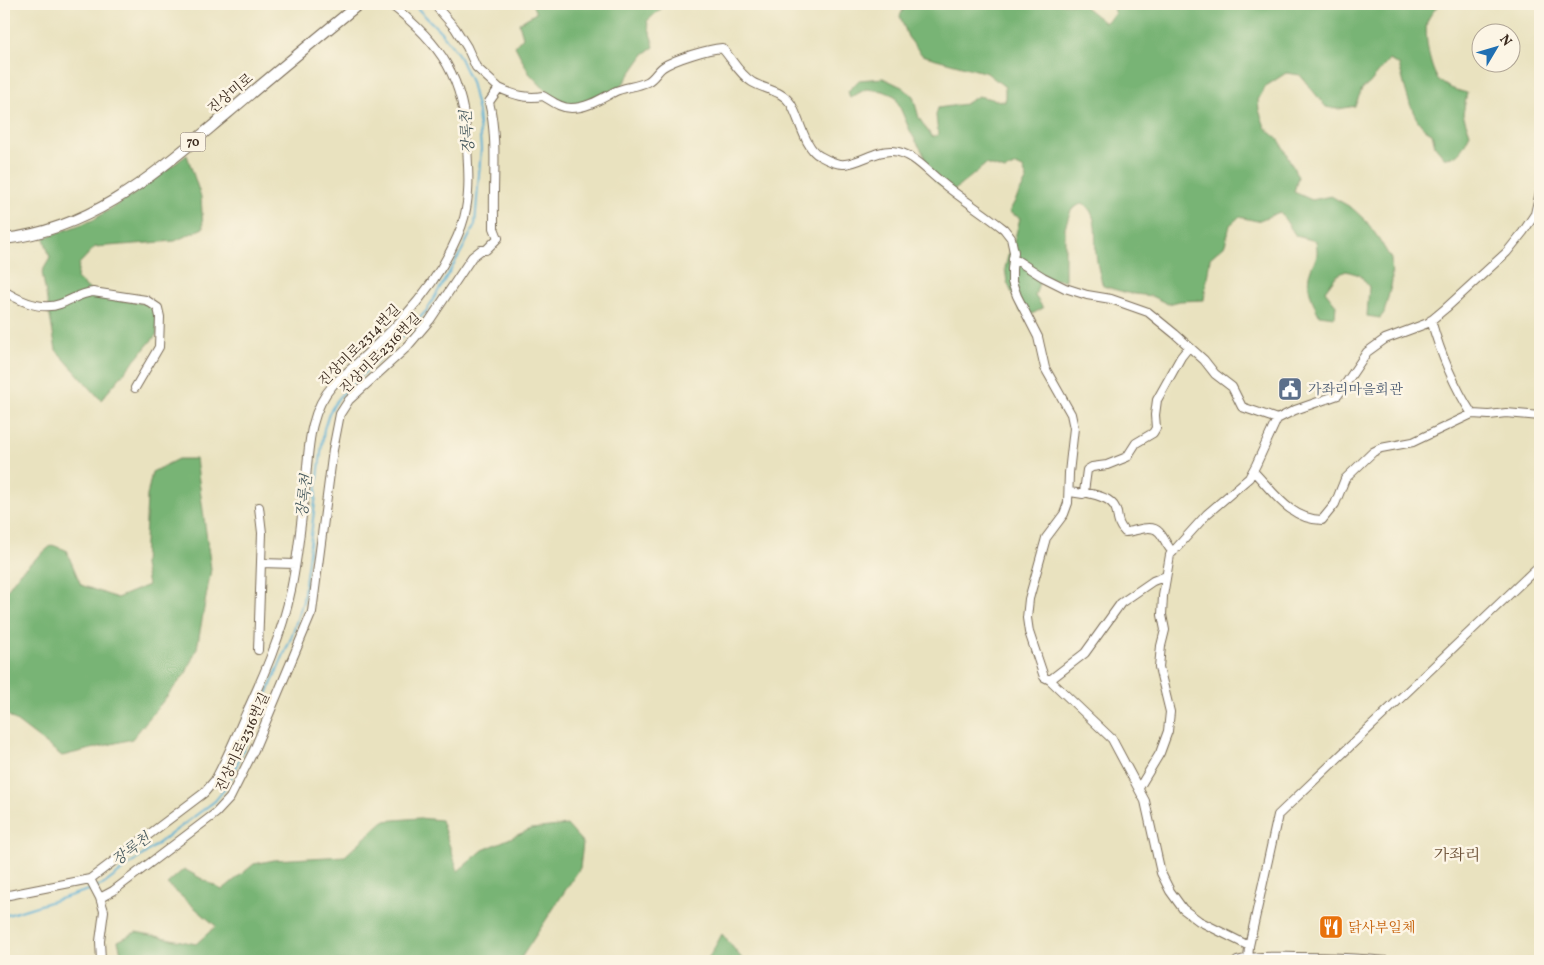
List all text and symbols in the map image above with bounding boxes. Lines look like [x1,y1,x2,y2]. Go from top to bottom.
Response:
north arrow [1472,22,1522,72]
text: N [1494,31,1516,51]
street label: 진상미로 [204,69,258,119]
water label: 장록천 [456,108,480,154]
road number: 70 [180,132,206,152]
street label: 진상미로2314번길 [315,301,405,391]
street label: 진상미로2316번길 [336,309,426,399]
public building icon: 가좌리마을회관 [1277,376,1303,402]
place label: 가좌리마을회관 [1308,381,1403,400]
water label: 장록천 [292,472,319,519]
street label: 진상미로2316번길 [212,690,275,796]
water label: 장록천 [108,828,157,872]
district label: 가좌리 [1434,845,1480,867]
restaurant icon: 닭사부일체 [1318,914,1344,940]
place label: 닭사부일체 [1348,919,1416,938]

